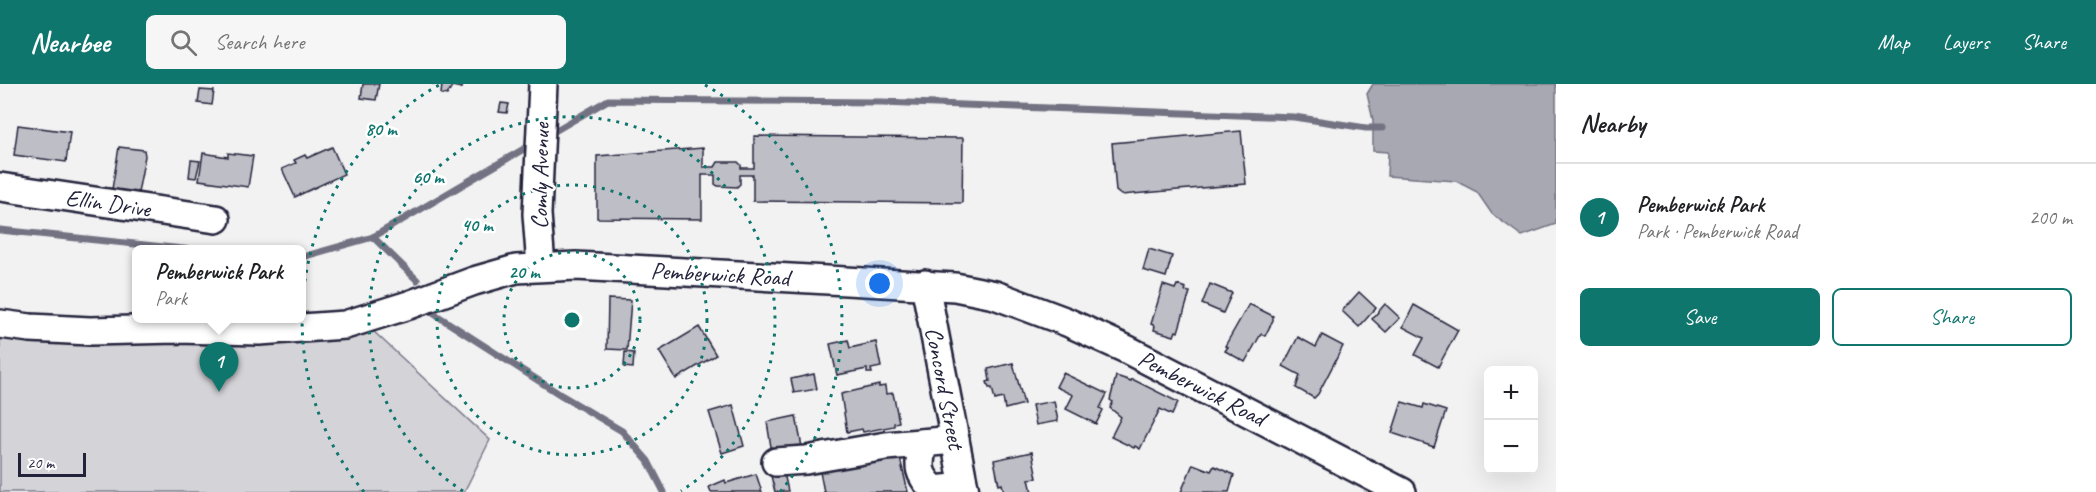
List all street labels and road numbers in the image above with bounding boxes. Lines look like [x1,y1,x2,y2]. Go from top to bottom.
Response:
street label: Comly Avenue [524,120,556,229]
street label: Ellin Drive [64,182,154,224]
street label: Pemberwick Road [650,255,794,293]
street label: Concord Street [919,325,972,453]
street label: Pemberwick Road [1133,343,1274,434]

